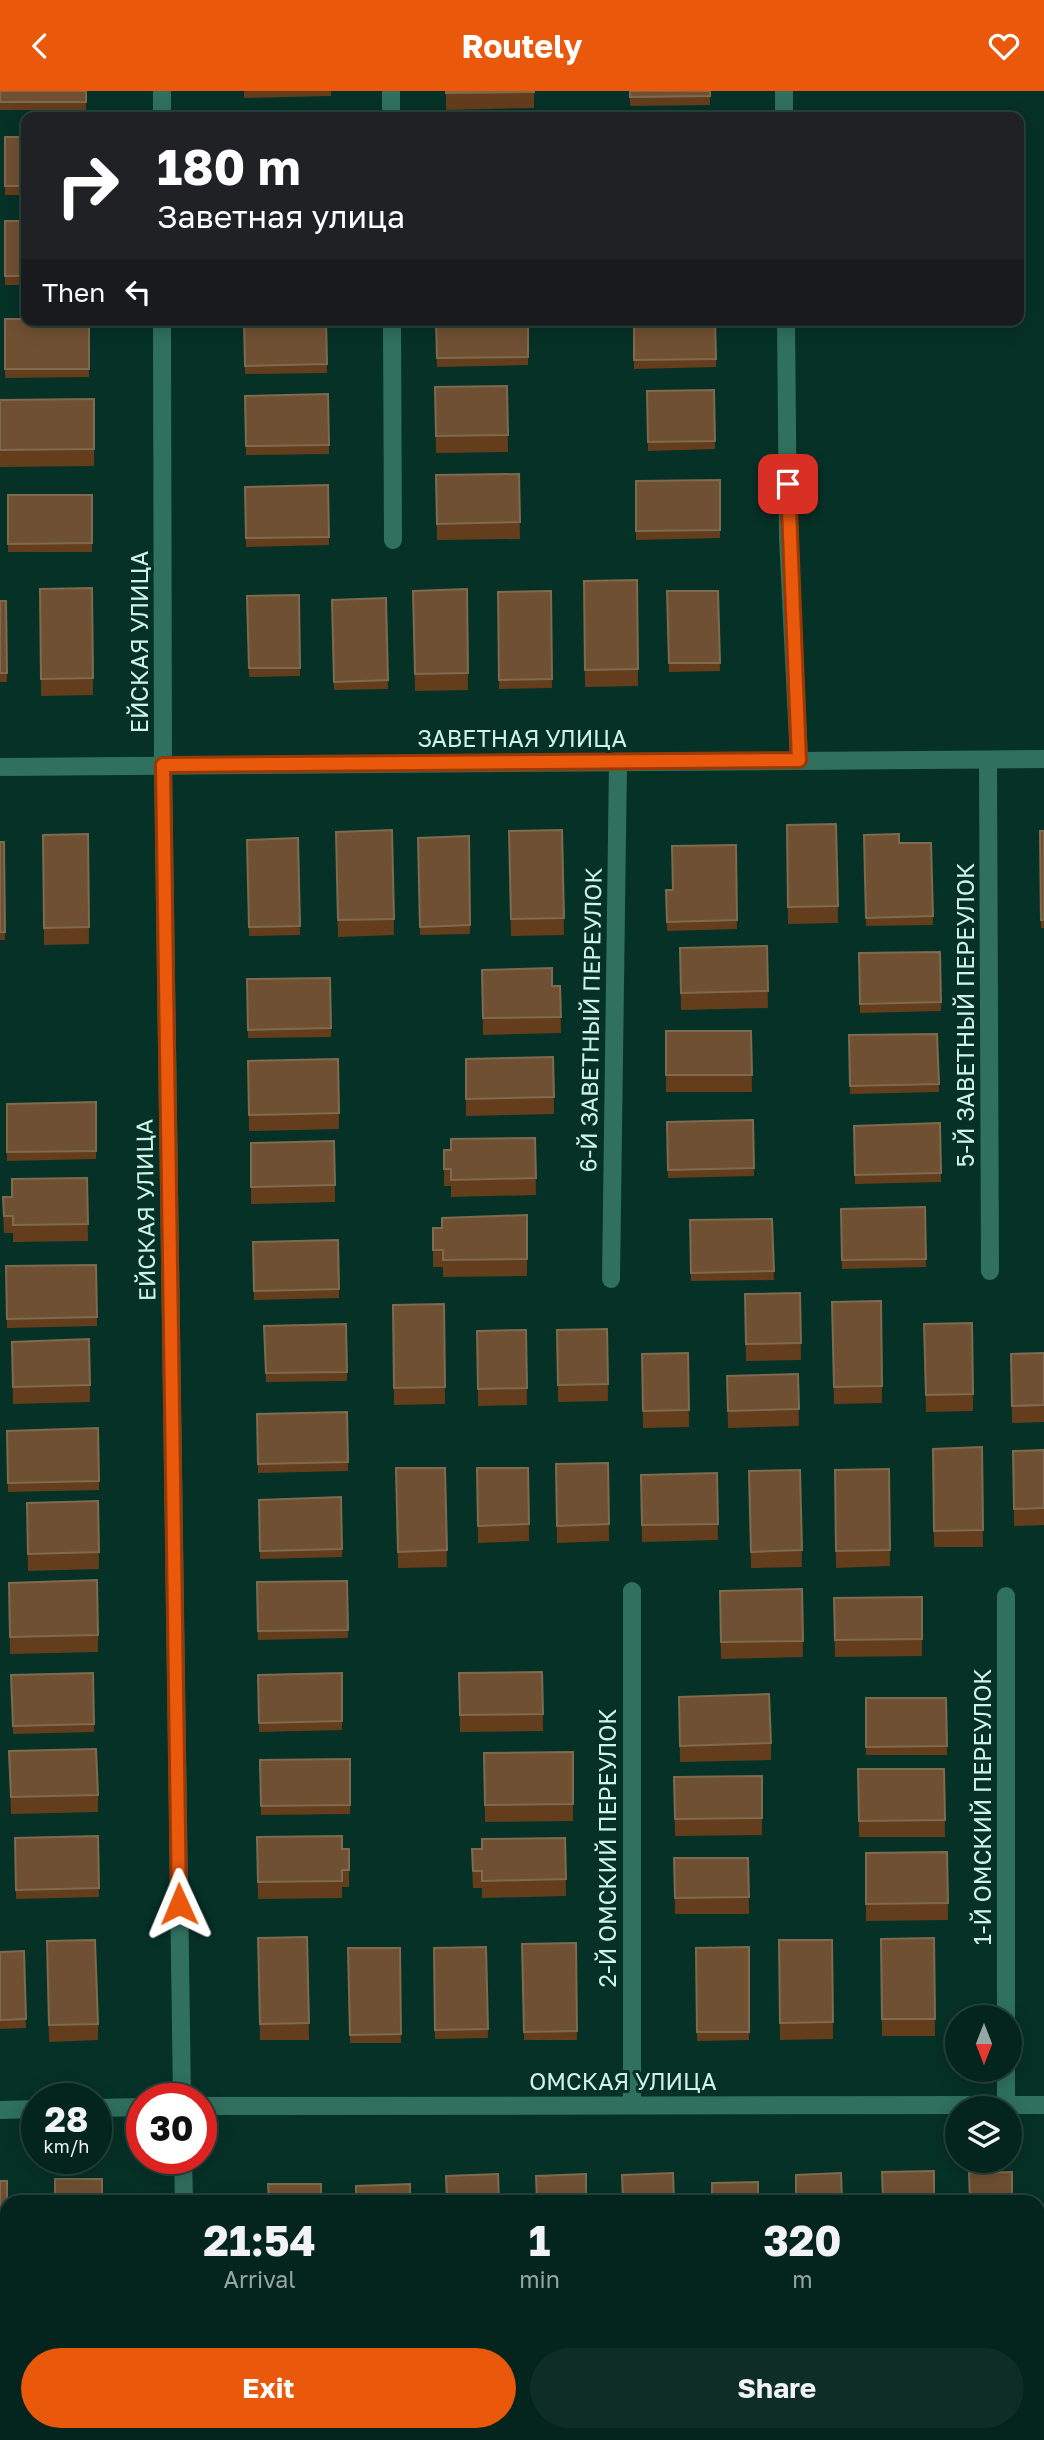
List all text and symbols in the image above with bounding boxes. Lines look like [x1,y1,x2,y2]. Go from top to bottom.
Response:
icon: back [21,27,59,65]
text: Routely [462,27,582,65]
icon: heart [985,27,1023,65]
text: 180 m [157,137,301,196]
icon: right [42,140,133,231]
text: Заветная улица [157,197,405,235]
icon: left [119,273,157,311]
text: Then [42,277,105,308]
pin [758,454,818,514]
icon: arrive [769,465,807,503]
street label: ЕЙСКАЯ УЛИЦА [125,551,153,733]
street label: ЗАВЕТНАЯ УЛИЦА [417,724,627,752]
street label: 5-Й ЗАВЕТНЫЙ ПЕРЕУЛОК [951,863,979,1167]
street label: 6-Й ЗАВЕТНЫЙ ПЕРЕУЛОК [573,867,607,1173]
street label: ЕЙСКАЯ УЛИЦА [129,1119,161,1301]
street label: 1-Й ОМСКИЙ ПЕРЕУЛОК [968,1669,996,1945]
street label: 2-Й ОМСКИЙ ПЕРЕУЛОК [593,1709,621,1987]
position arrow [142,1867,216,1941]
north arrow [945,2005,1022,2083]
map controls [945,2005,1022,2173]
street label: ОМСКАЯ УЛИЦА [529,2067,717,2095]
speed limit sign: 30 [126,2083,217,2174]
button: layers [945,2096,1022,2173]
text: 28 [45,2098,88,2140]
text: km/h [44,2135,89,2157]
text: 21:54 [203,2215,316,2265]
text: 1 [529,2215,550,2265]
text: 320 [763,2215,842,2265]
text: Arrival [224,2265,296,2293]
text: min [519,2265,560,2293]
text: m [792,2265,813,2293]
button: Exit [21,2348,516,2428]
button: Share [530,2348,1024,2428]

